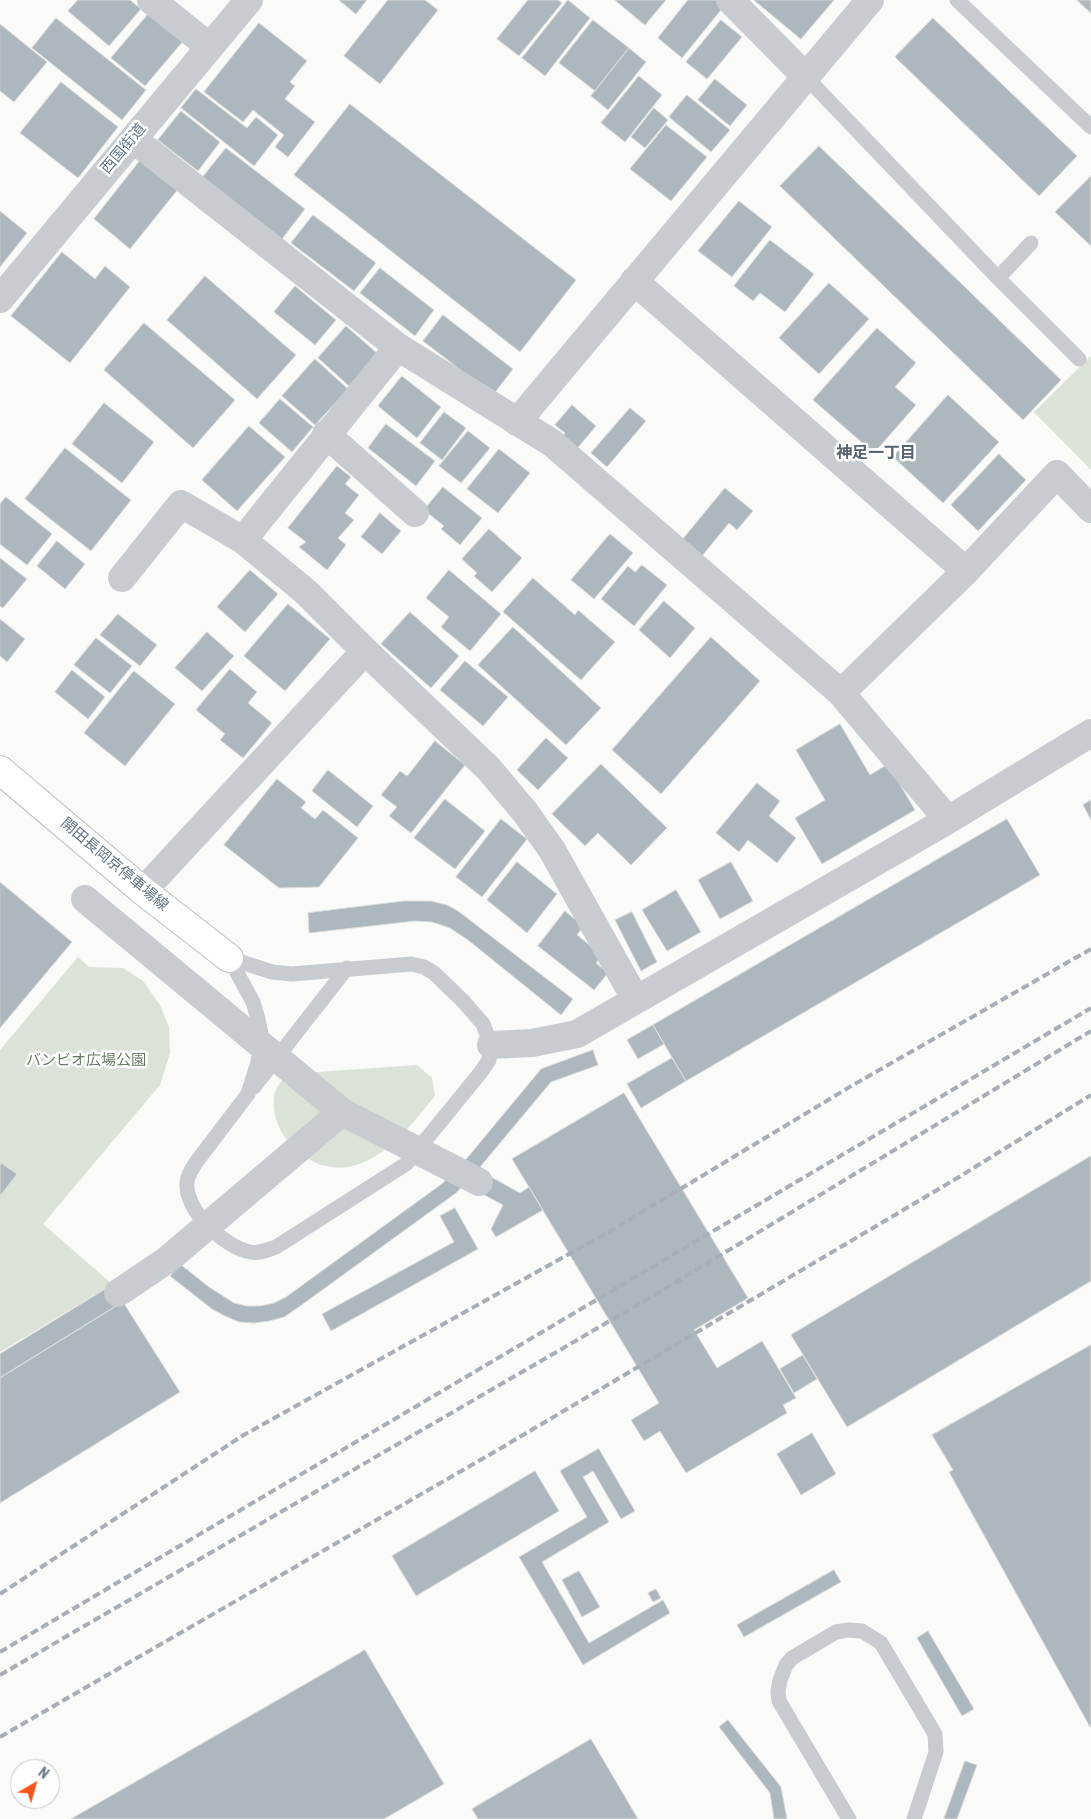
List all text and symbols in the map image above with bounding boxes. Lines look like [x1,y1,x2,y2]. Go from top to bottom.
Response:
street label: 西国街道 [98,120,150,178]
district label: 神足一丁目 [836,444,916,464]
street label: 開田長岡京停車場線 [57,815,171,915]
park label: バンビオ広場公園 [26,1052,146,1070]
north arrow [10,1759,60,1809]
text: N [35,1764,52,1782]

